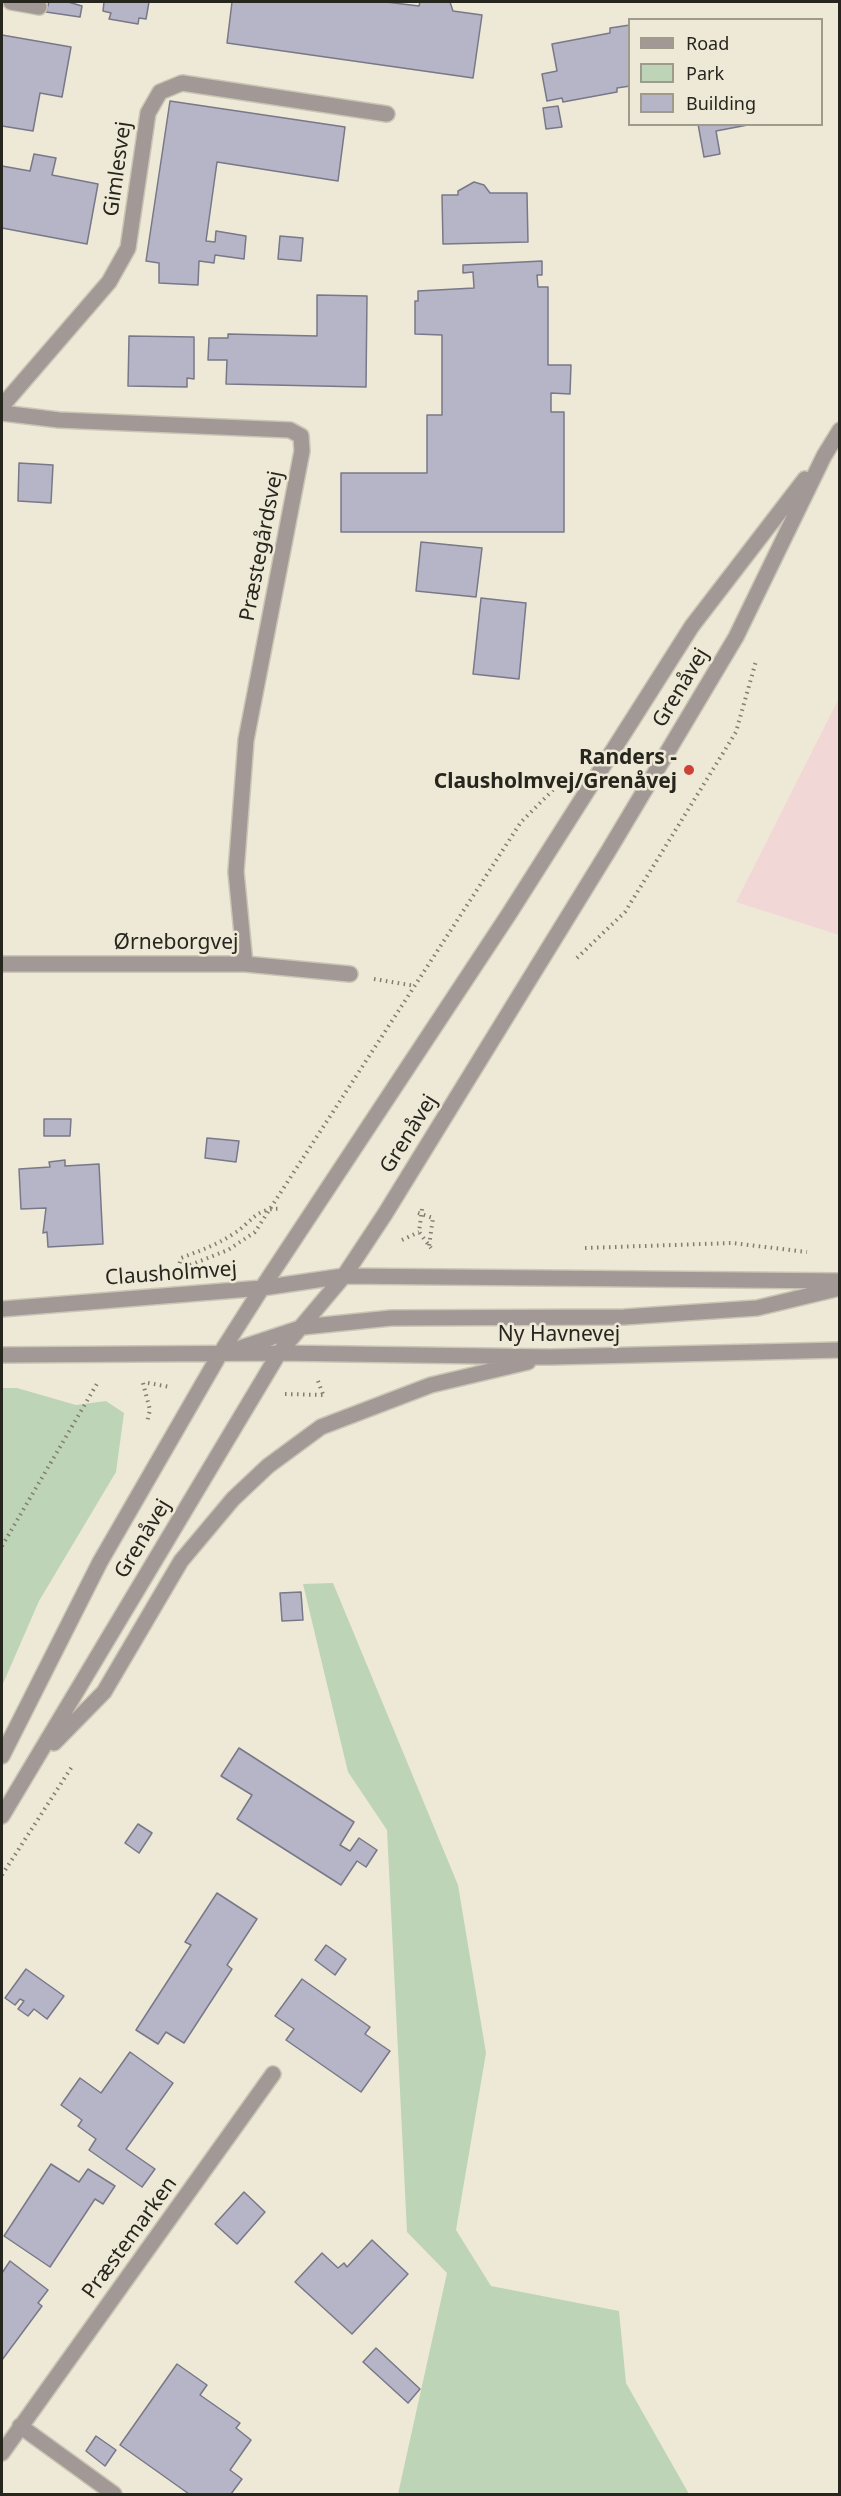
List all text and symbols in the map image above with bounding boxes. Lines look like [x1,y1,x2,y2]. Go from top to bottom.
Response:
legend [628,18,823,126]
text: Road [686,31,729,55]
text: Park [686,61,724,85]
text: Building [686,91,756,115]
street label: Gimlesvej [99,120,137,218]
street label: Præstegårdsvej [235,469,289,623]
street label: Grenåvej [648,644,714,732]
place label: Randers - Clausholmvej/Grenåvej [434,745,677,795]
marker: Randers - Clausholmvej/Grenåvej [682,763,696,777]
street label: Ørneborgvej [114,930,238,956]
street label: Grenåvej [375,1090,443,1178]
street label: Clausholmvej [104,1257,238,1291]
street label: Ny Havnevej [498,1322,620,1348]
street label: Grenåvej [110,1495,176,1583]
street label: Præstemarken [77,2172,183,2304]

